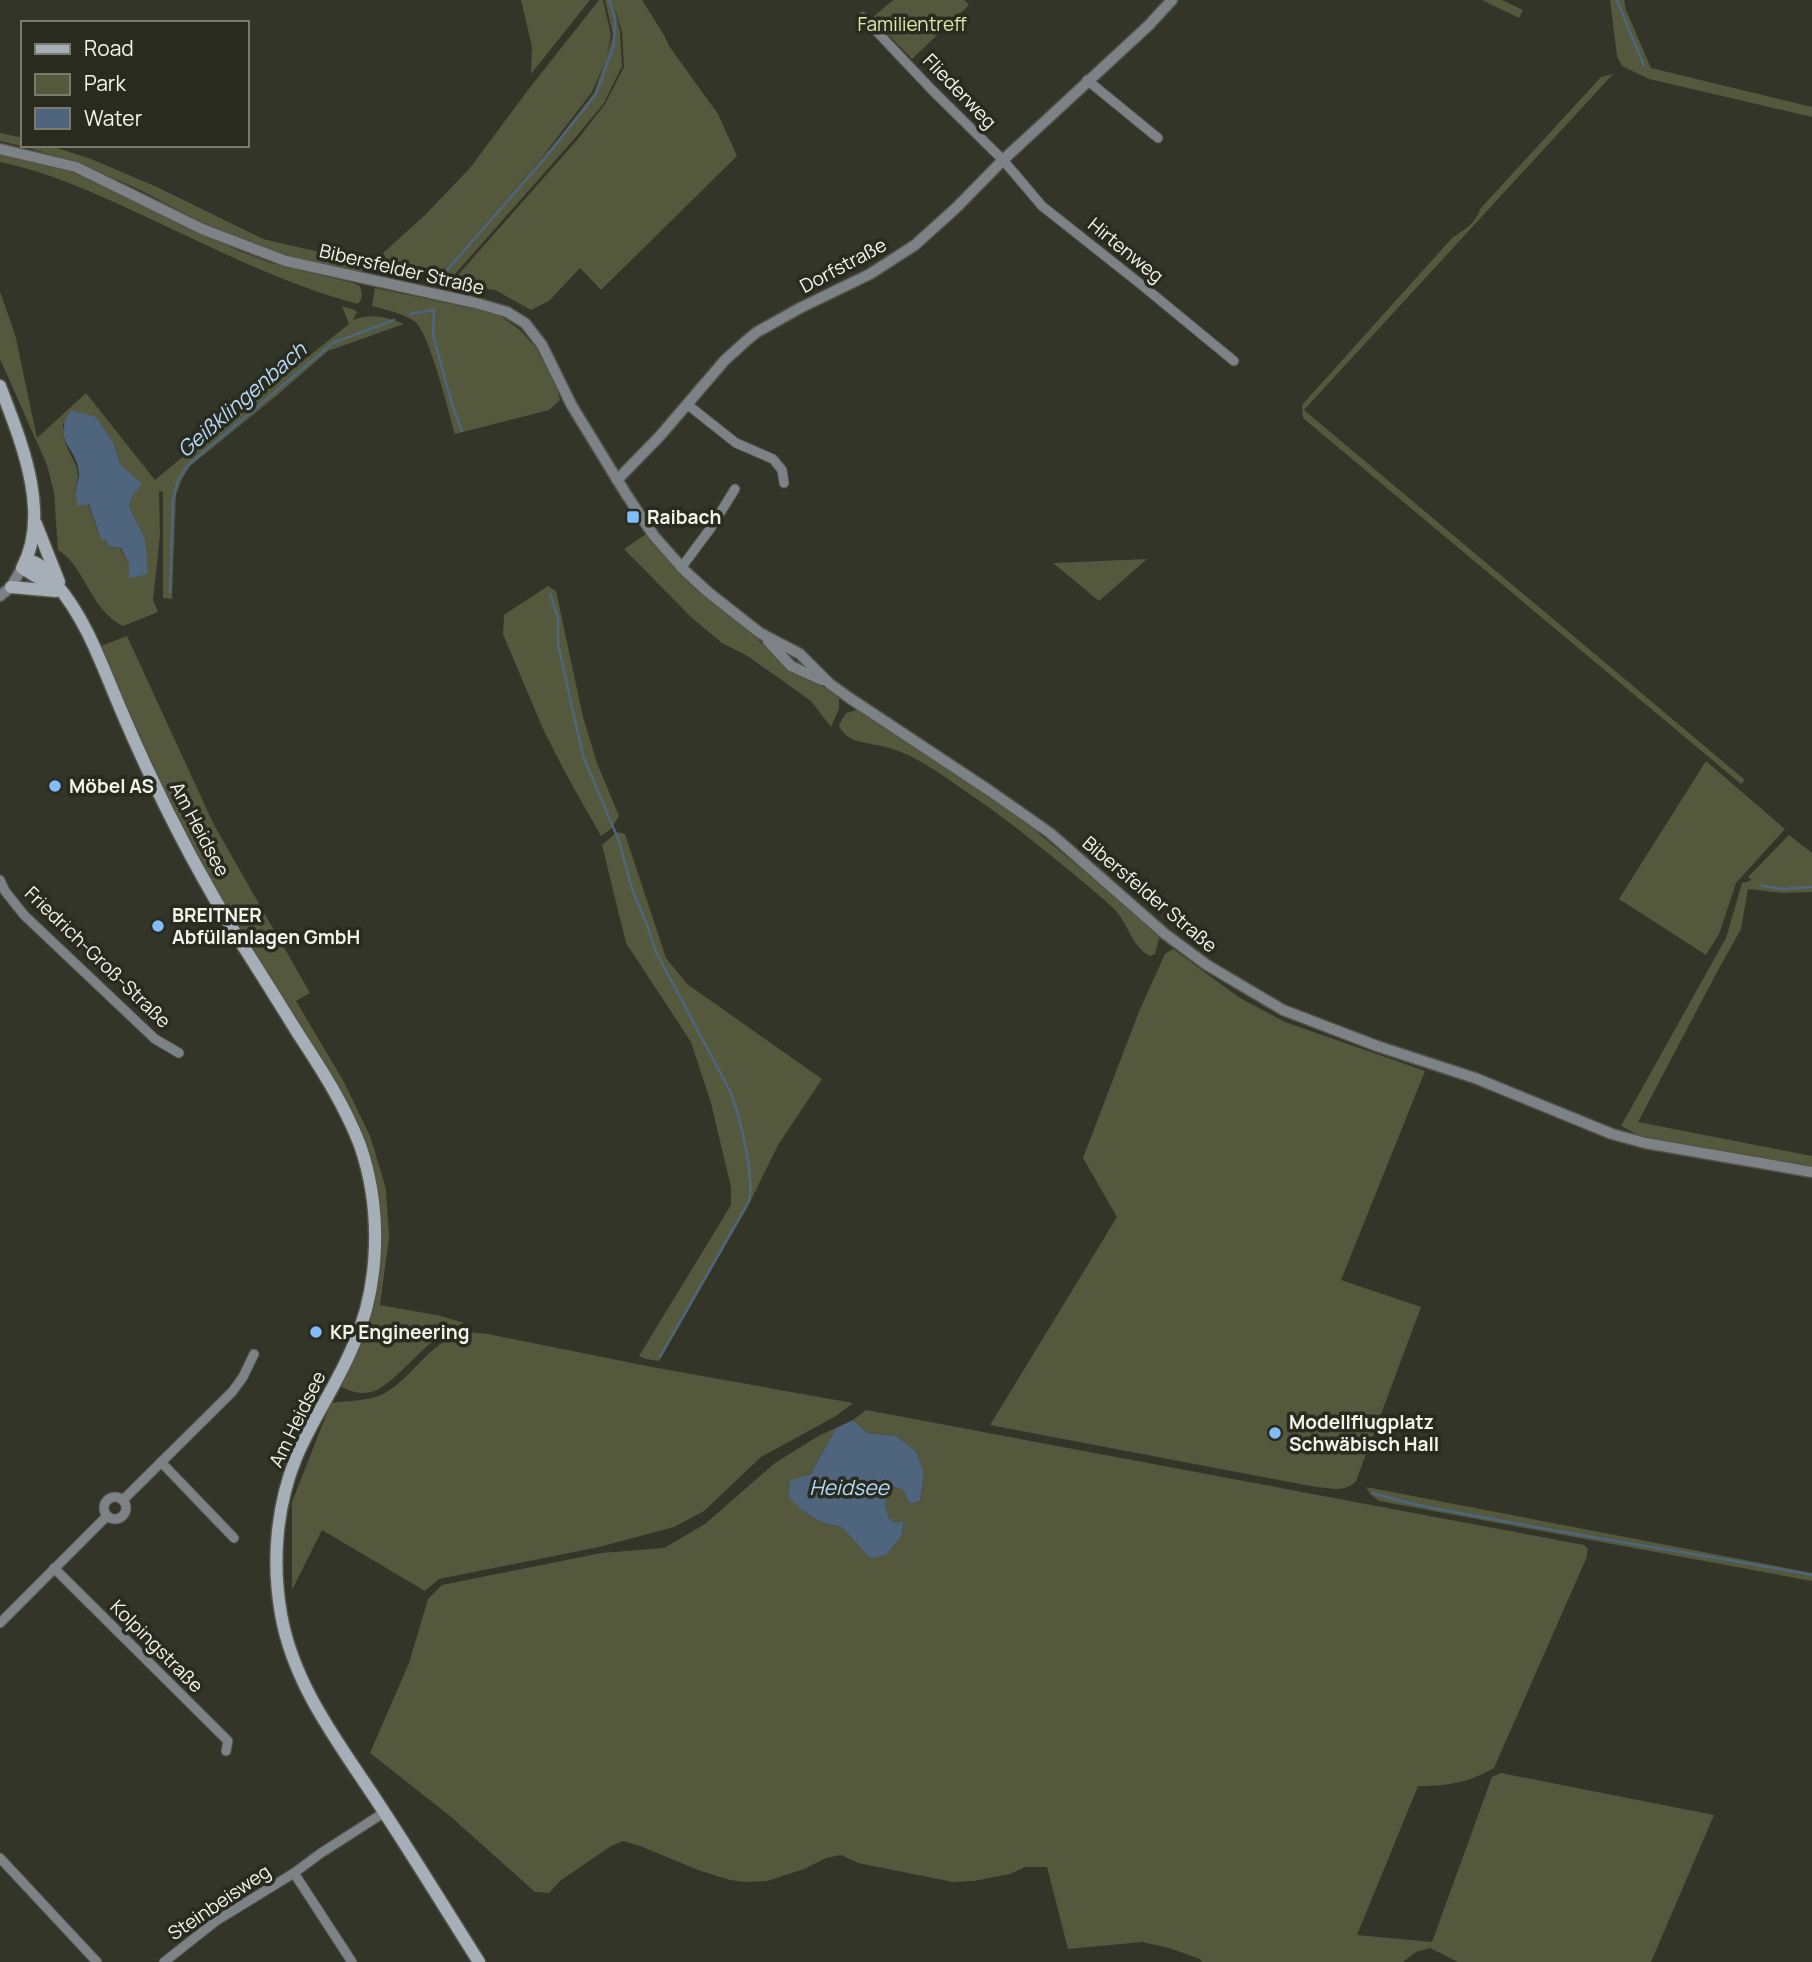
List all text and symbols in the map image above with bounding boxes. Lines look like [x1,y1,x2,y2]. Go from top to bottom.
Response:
park label: Familientreff [857,11,967,37]
legend [21,21,248,147]
text: Road [84,34,134,62]
street label: Fliederweg [918,48,1002,134]
text: Park [84,69,126,97]
text: Water [84,104,143,132]
street label: Hirtenweg [1083,212,1169,288]
street label: Dorfstraße [795,231,891,299]
street label: Bibersfelder Straße [317,237,487,301]
water label: Geißklingenbach [171,334,313,463]
place label: Raibach [647,504,721,530]
marker: Raibach [625,509,641,525]
place label: Möbel AS [69,773,154,799]
street label: Am Heidsee [164,777,236,881]
marker: Möbel AS [47,778,63,794]
street label: Bibersfelder Straße [1077,830,1223,958]
street label: Friedrich-Groß-Straße [19,880,177,1034]
place label: BREITNER Abfüllanlagen GmbH [172,902,360,950]
marker: BREITNER Abfüllanlagen GmbH [150,918,166,934]
place label: KP Engineering [330,1319,469,1345]
marker: KP Engineering [308,1324,324,1340]
street label: Am Heidsee [263,1367,331,1471]
place label: Modellflugplatz Schwäbisch Hall [1289,1409,1439,1457]
marker: Modellflugplatz Schwäbisch Hall [1267,1425,1283,1441]
water label: Heidsee [809,1473,891,1501]
street label: Kolpingstraße [105,1594,209,1698]
street label: Steinbeisweg [163,1858,275,1946]

